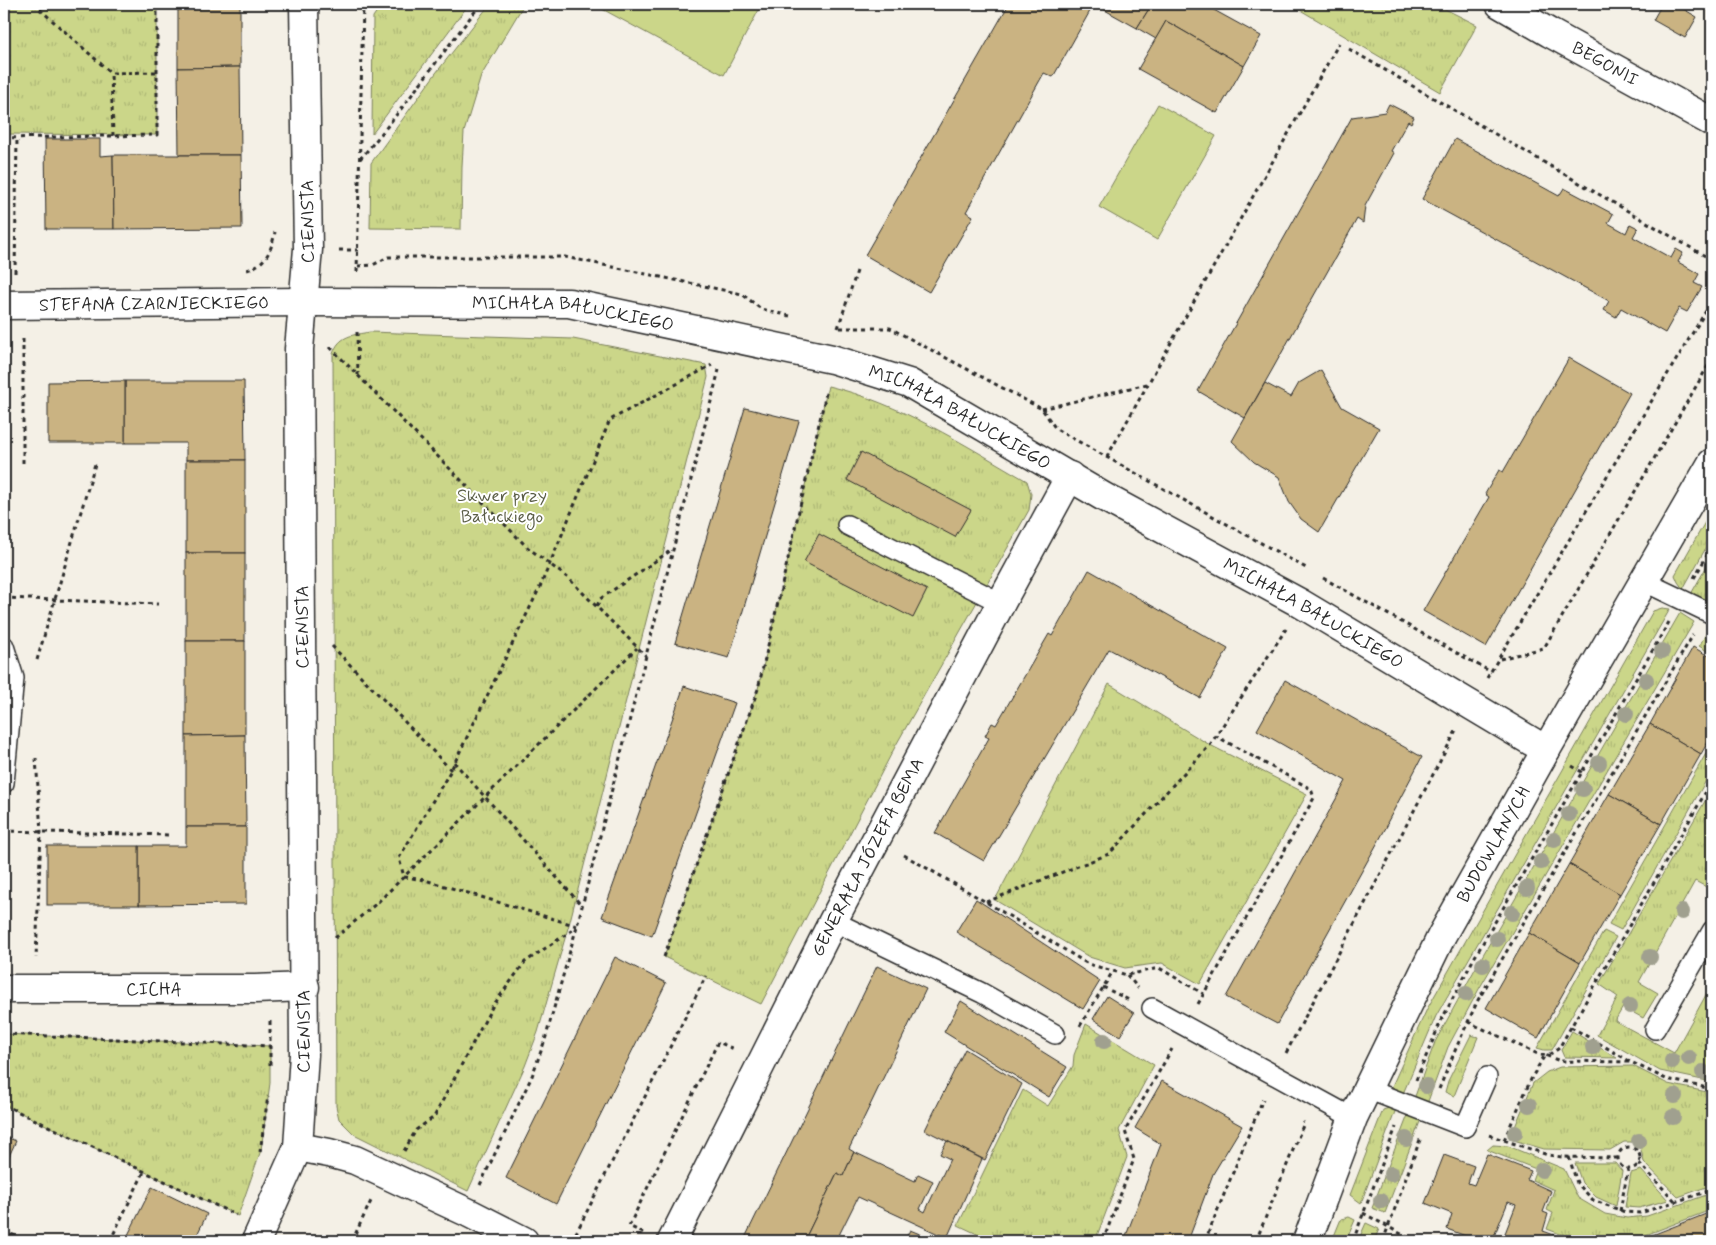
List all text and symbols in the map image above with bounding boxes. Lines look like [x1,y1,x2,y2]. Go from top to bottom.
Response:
street label: BEGONII [1567,36,1642,92]
street label: CIENISTA [296,180,321,264]
street label: STEFANA CZARNIECKIEGO [39,291,269,318]
street label: MICHAŁA BAŁUCKIEGO [472,292,676,338]
street label: MICHAŁA BAŁUCKIEGO [865,360,1055,476]
park label: Skwer przy Bałuckiego [457,484,547,530]
street label: MICHAŁA BAŁUCKIEGO [1219,553,1408,675]
street label: CIENISTA [291,585,315,669]
street label: GENERAŁA JÓZEFA BEMA [806,754,930,961]
street label: BUDOWLANYCH [1452,782,1536,907]
street label: CICHA [126,978,182,1002]
street label: CIENISTA [292,989,317,1074]

